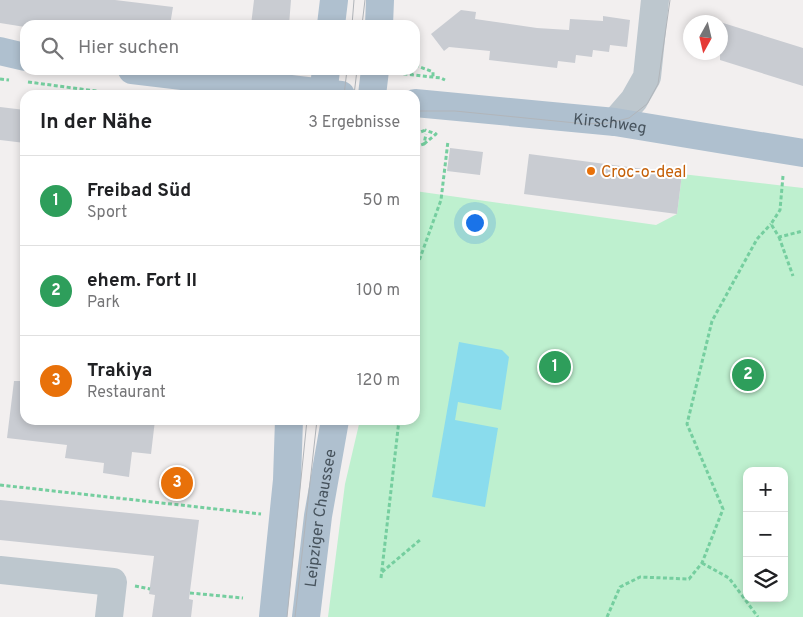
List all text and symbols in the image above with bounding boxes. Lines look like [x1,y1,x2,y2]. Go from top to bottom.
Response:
north arrow [683,15,728,60]
search box [20,20,420,75]
icon: search [38,34,66,62]
text: Hier suchen [78,36,179,60]
text: In der Nähe [40,109,152,136]
street label: Kirschweg [572,110,648,139]
text: 3 Ergebnisse [308,113,400,133]
place label: Croc-o-deal [601,163,686,183]
marker: Croc-o-deal [585,165,597,177]
text: Freibad Süd [87,179,191,203]
text: 1 [53,191,59,211]
text: 50 m [363,191,400,211]
text: Sport [87,203,127,223]
your location [462,210,488,236]
text: ehem. Fort II [87,269,197,293]
text: 2 [51,281,61,301]
text: 100 m [356,281,400,301]
text: Park [87,293,120,313]
pin: 1 [539,348,571,386]
pin: 2 [732,356,764,394]
text: Trakiya [87,359,152,383]
text: 3 [51,371,61,391]
text: 120 m [357,371,400,391]
text: Restaurant [87,383,166,403]
street label: Leipziger Chaussee [302,448,342,588]
pin: 3 [161,464,193,502]
map controls [743,467,788,602]
button: + [743,467,788,512]
button: − [743,512,788,557]
button: layers [743,557,788,602]

